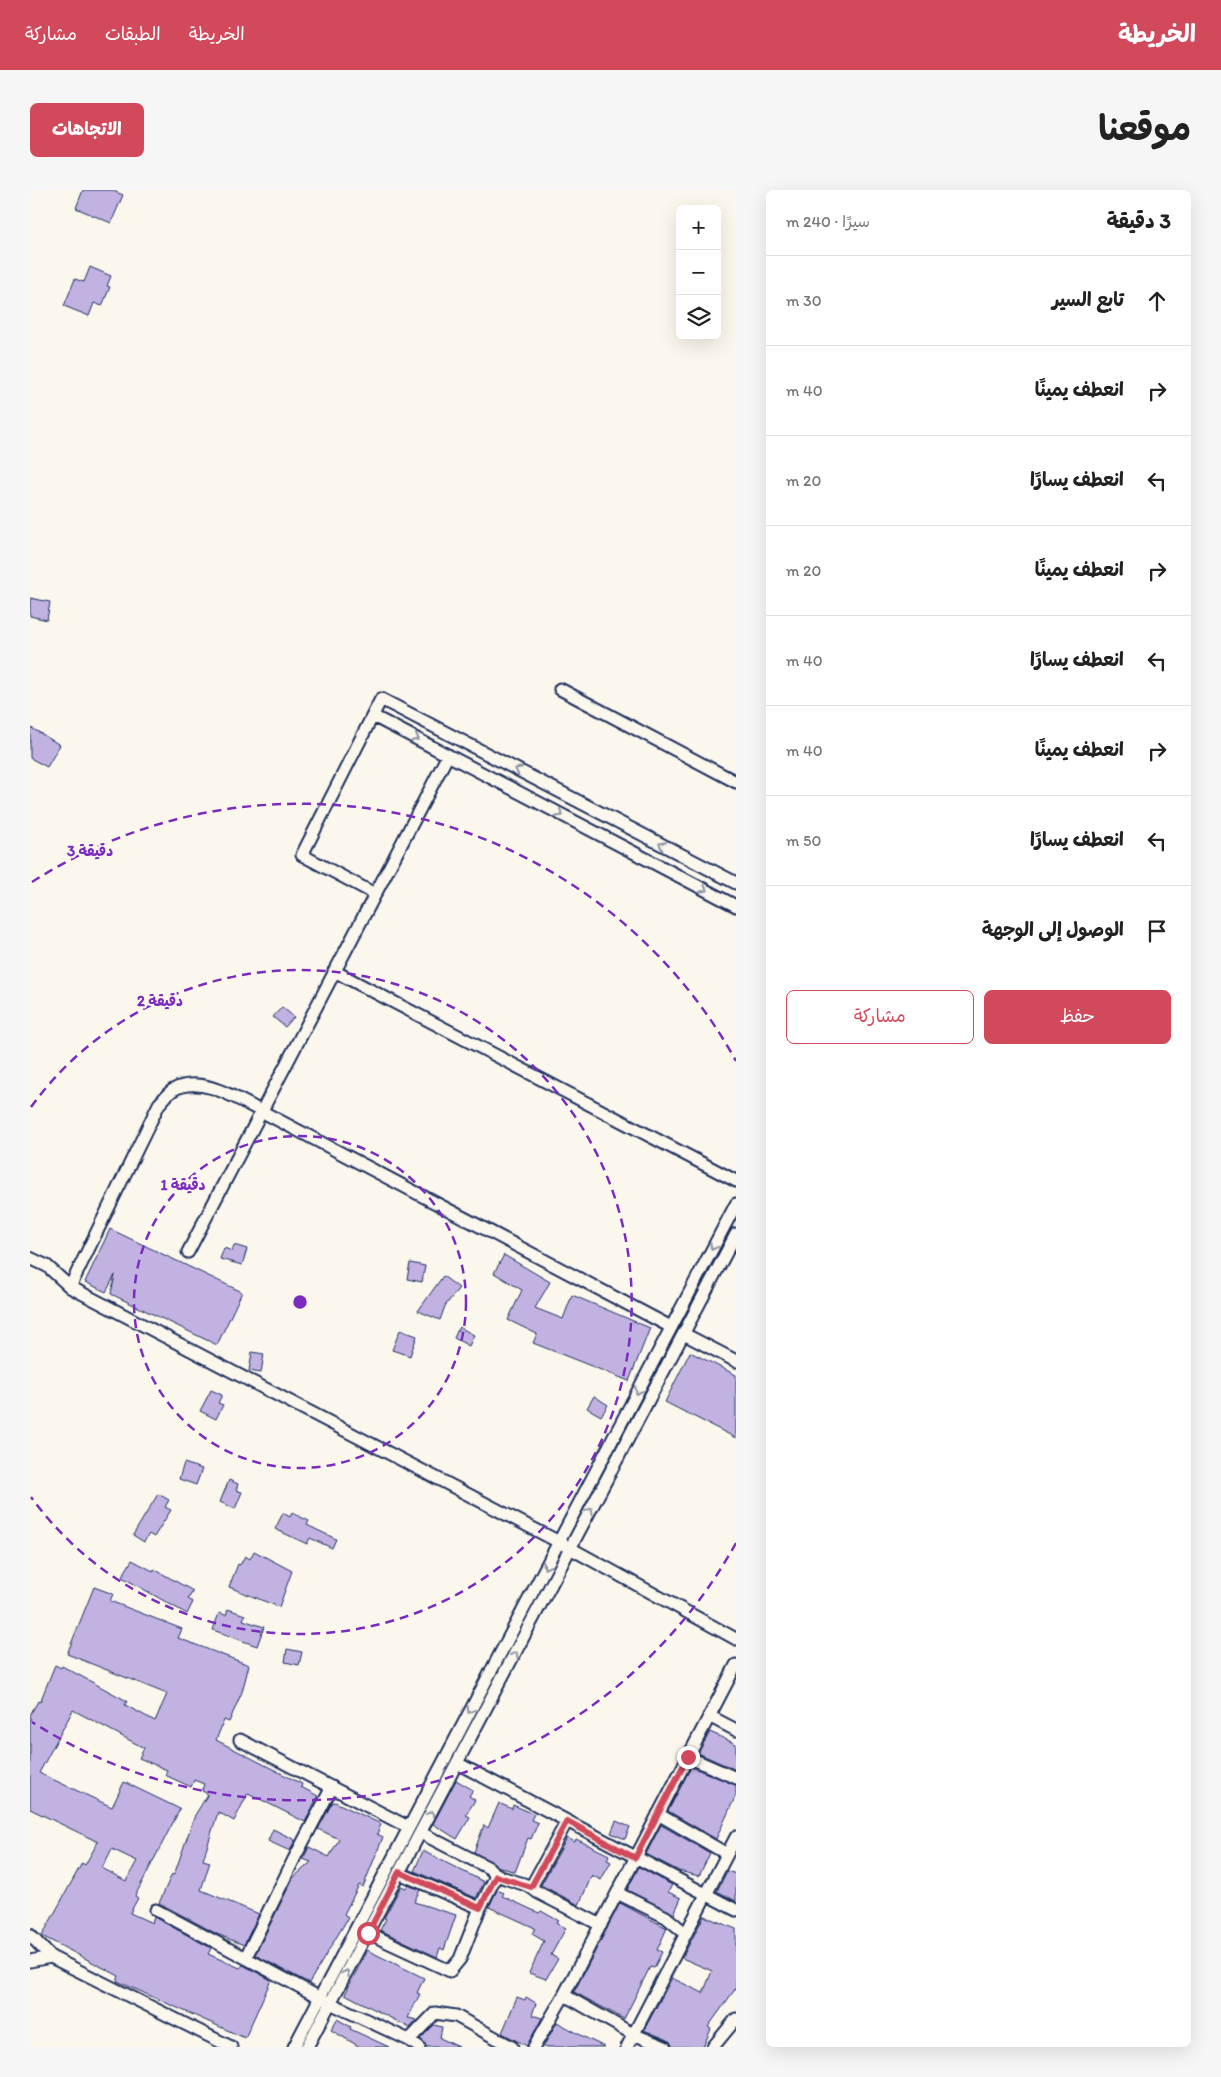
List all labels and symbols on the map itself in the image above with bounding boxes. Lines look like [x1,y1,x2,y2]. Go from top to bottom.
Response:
one-way arrow [411,732,420,742]
one-way arrow [514,766,523,776]
one-way arrow [555,808,564,818]
one-way arrow [658,841,667,851]
text: 3 دقيقة [67,842,113,860]
one-way arrow [698,883,707,893]
text: 2 دقيقة [137,992,183,1010]
text: 1 دقيقة [161,1176,206,1194]
one-way arrow [709,1242,719,1251]
centre of rings [291,1293,309,1311]
one-way arrow [634,1386,644,1395]
one-way arrow [584,1507,594,1516]
one-way arrow [542,1561,552,1570]
one-way arrow [508,1651,518,1660]
one-way arrow [466,1704,476,1713]
route end [677,1746,700,1769]
one-way arrow [425,1810,435,1819]
route start [357,1922,380,1945]
one-way arrow [340,1969,350,1978]

